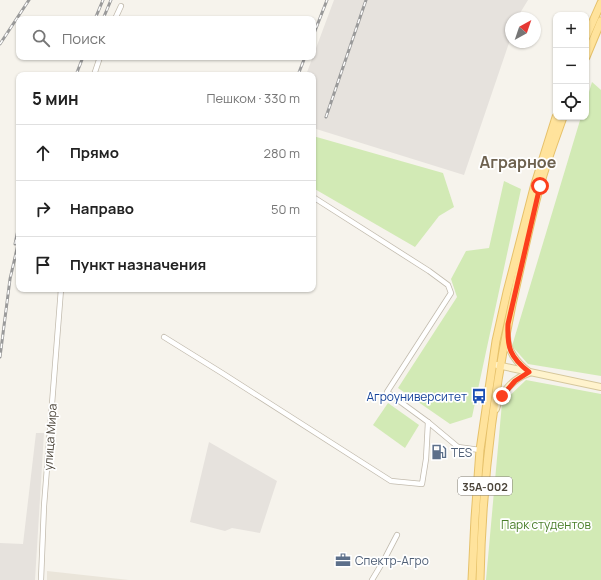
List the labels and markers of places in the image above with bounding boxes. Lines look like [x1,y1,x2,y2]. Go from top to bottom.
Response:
bus stop icon: Агроуниверситет [470,387,488,405]
place label: Агроуниверситет [367,388,467,405]
fuel station icon: TES [430,443,448,461]
place label: TES [451,444,472,461]
office icon: Спектр-Агро [334,551,352,569]
place label: Спектр-Агро [355,552,429,569]

